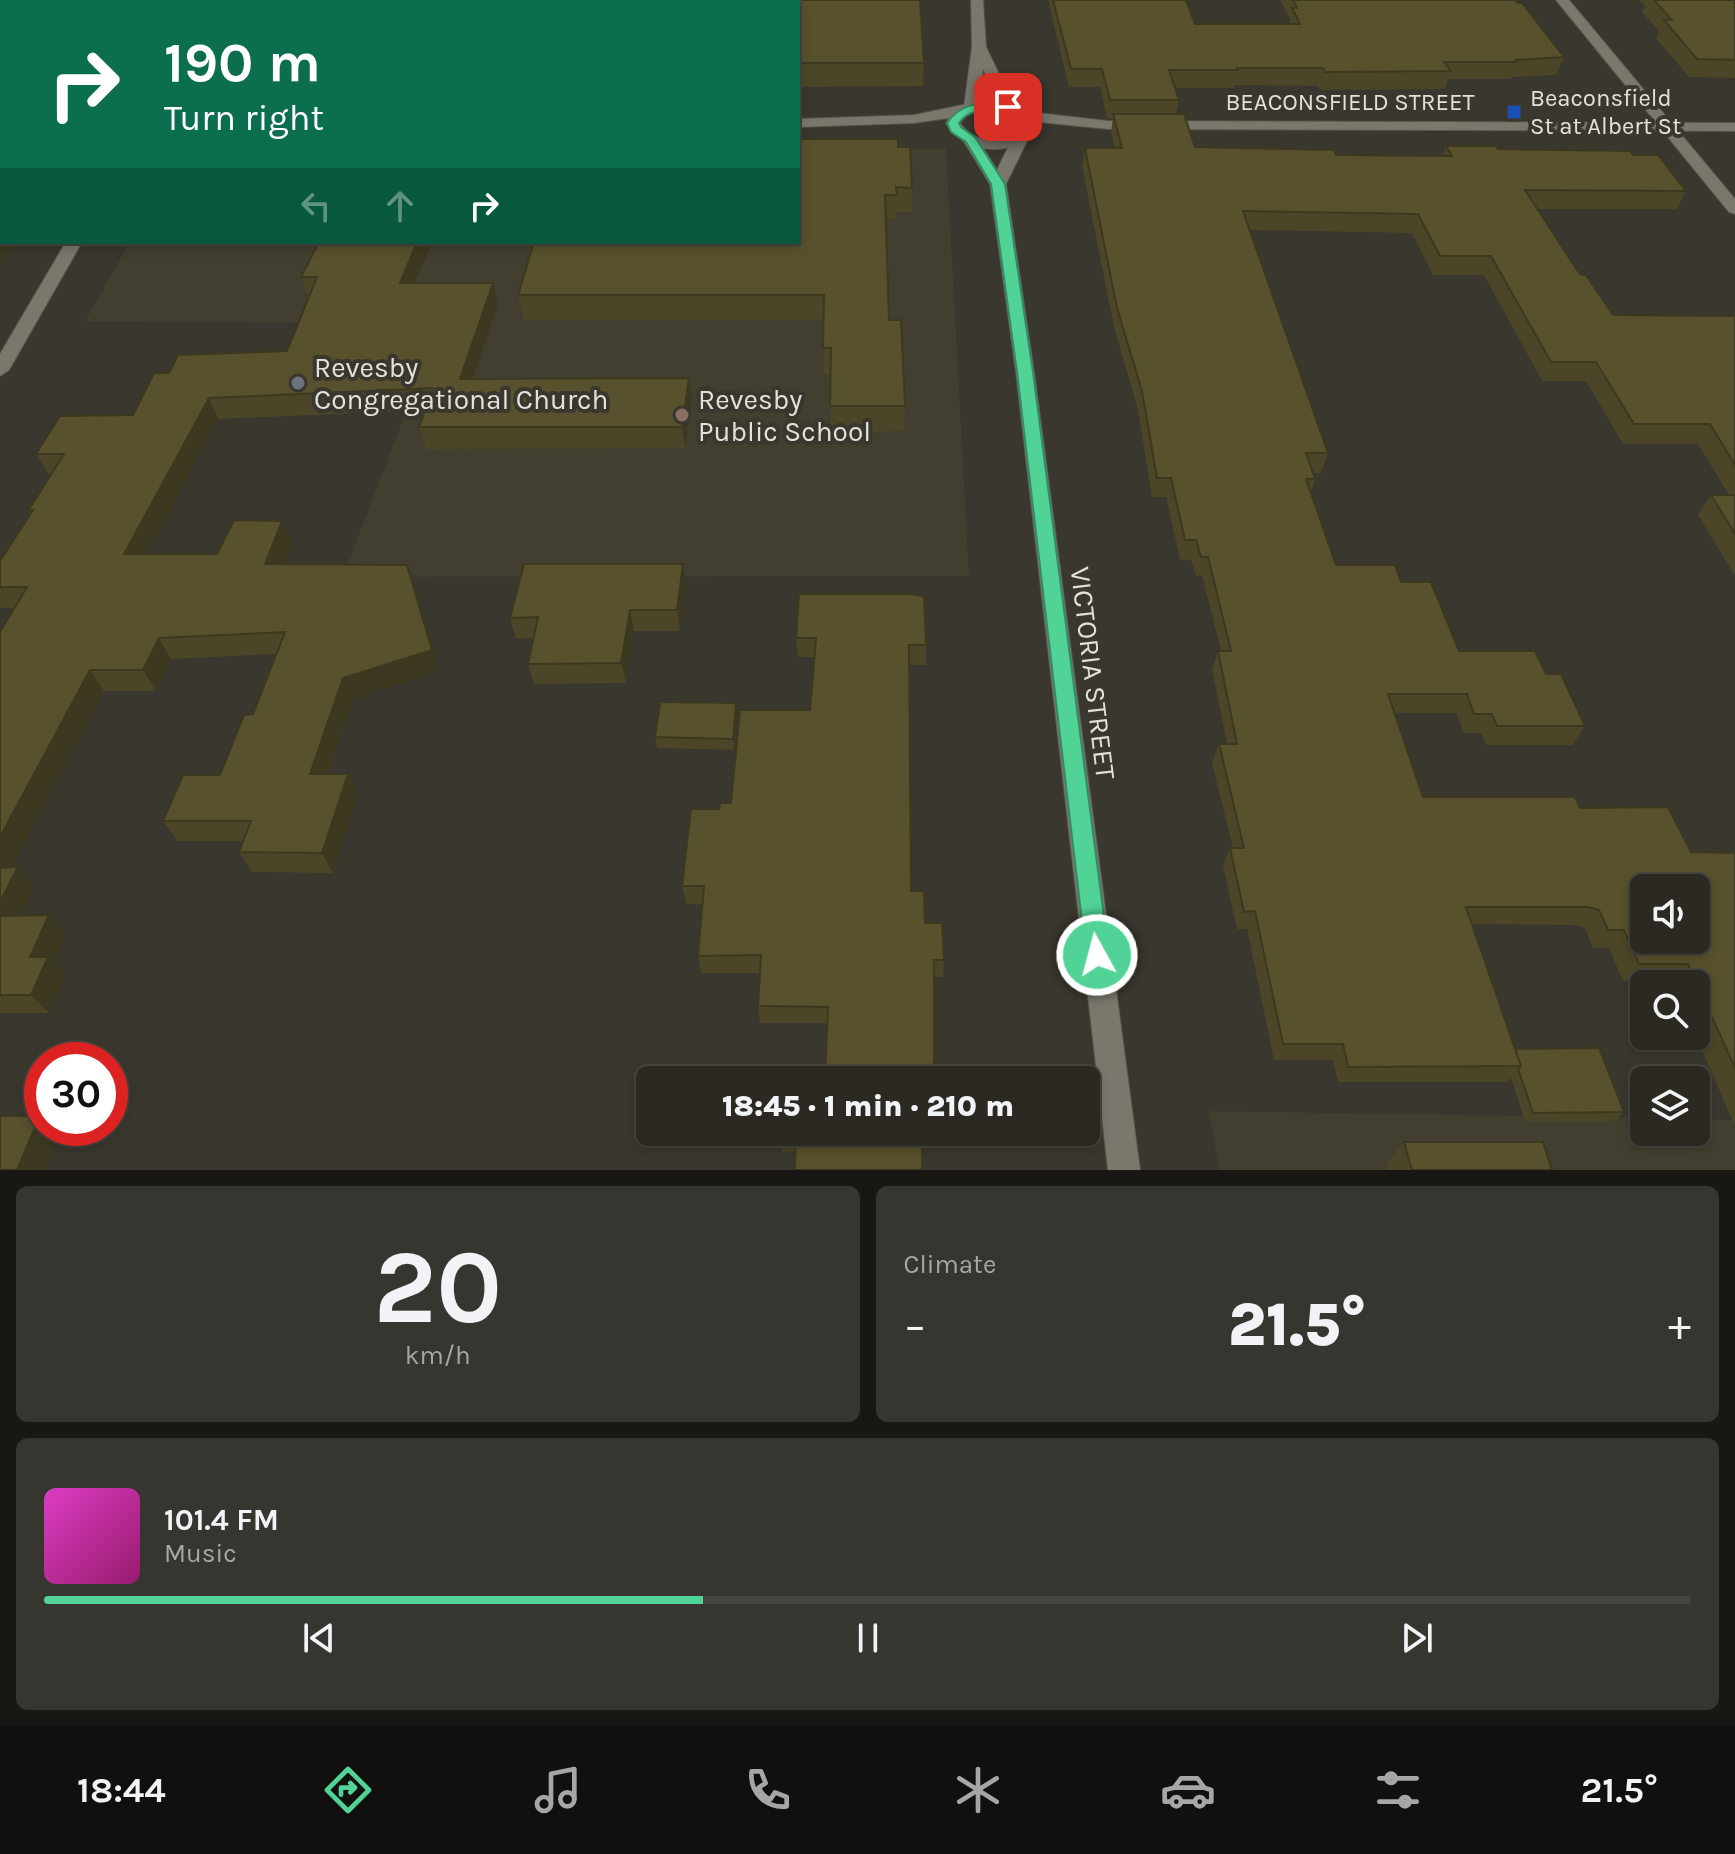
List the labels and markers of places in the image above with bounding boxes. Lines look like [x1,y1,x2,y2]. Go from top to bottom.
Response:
pin [974,73,1042,141]
place label: Beaconsfield St at Albert St [1530,84,1681,140]
marker: Beaconsfield St at Albert St [1505,103,1523,121]
place label: Revesby Congregational Church [314,351,608,416]
marker: Revesby Congregational Church [289,374,307,392]
place label: Revesby Public School [698,383,871,448]
marker: Revesby Public School [673,406,691,424]

